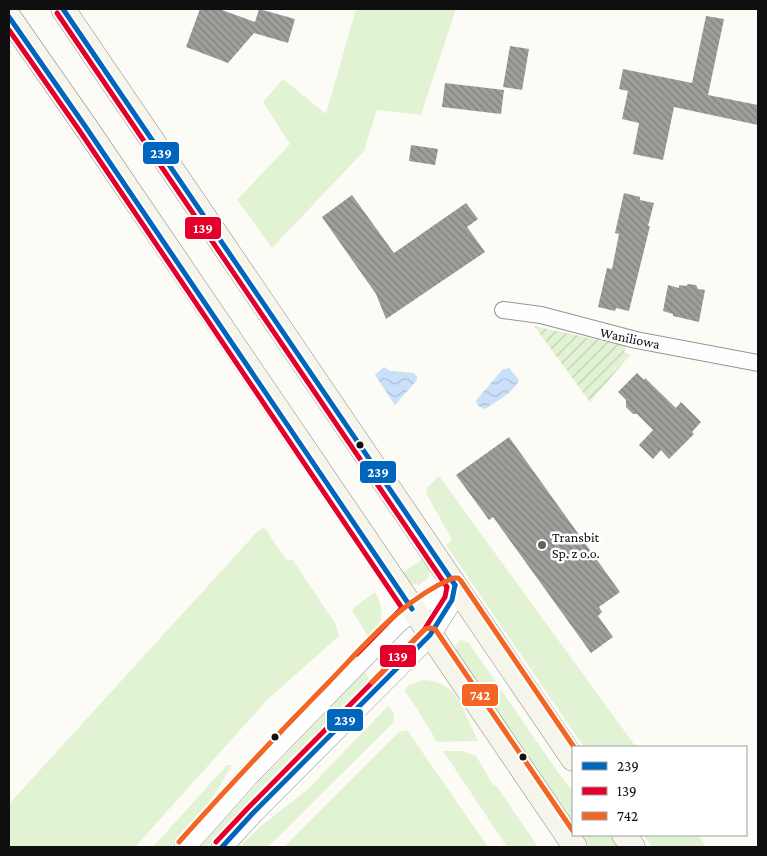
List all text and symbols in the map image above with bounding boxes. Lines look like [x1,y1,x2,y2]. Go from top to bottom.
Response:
line badge: 239 [142,141,180,165]
text: 239 [150,145,172,161]
line badge: 139 [184,216,222,240]
text: 139 [193,220,213,236]
street label: Waniliowa [599,324,662,352]
unlabelled marker [355,440,365,450]
line badge: 239 [359,460,397,484]
text: 239 [367,464,389,480]
place label: Transbit Sp. z o.o. [552,529,600,561]
marker: Transbit Sp. z o.o. [536,539,548,551]
line badge: 139 [379,644,417,668]
text: 139 [388,648,408,664]
line badge: 742 [461,683,499,707]
text: 742 [470,687,490,703]
line badge: 239 [326,708,364,732]
text: 239 [334,712,356,728]
unlabelled marker [270,732,280,742]
legend [572,746,747,836]
unlabelled marker [518,752,528,762]
text: 239 [617,758,639,774]
text: 139 [617,783,637,799]
text: 742 [617,808,638,824]

